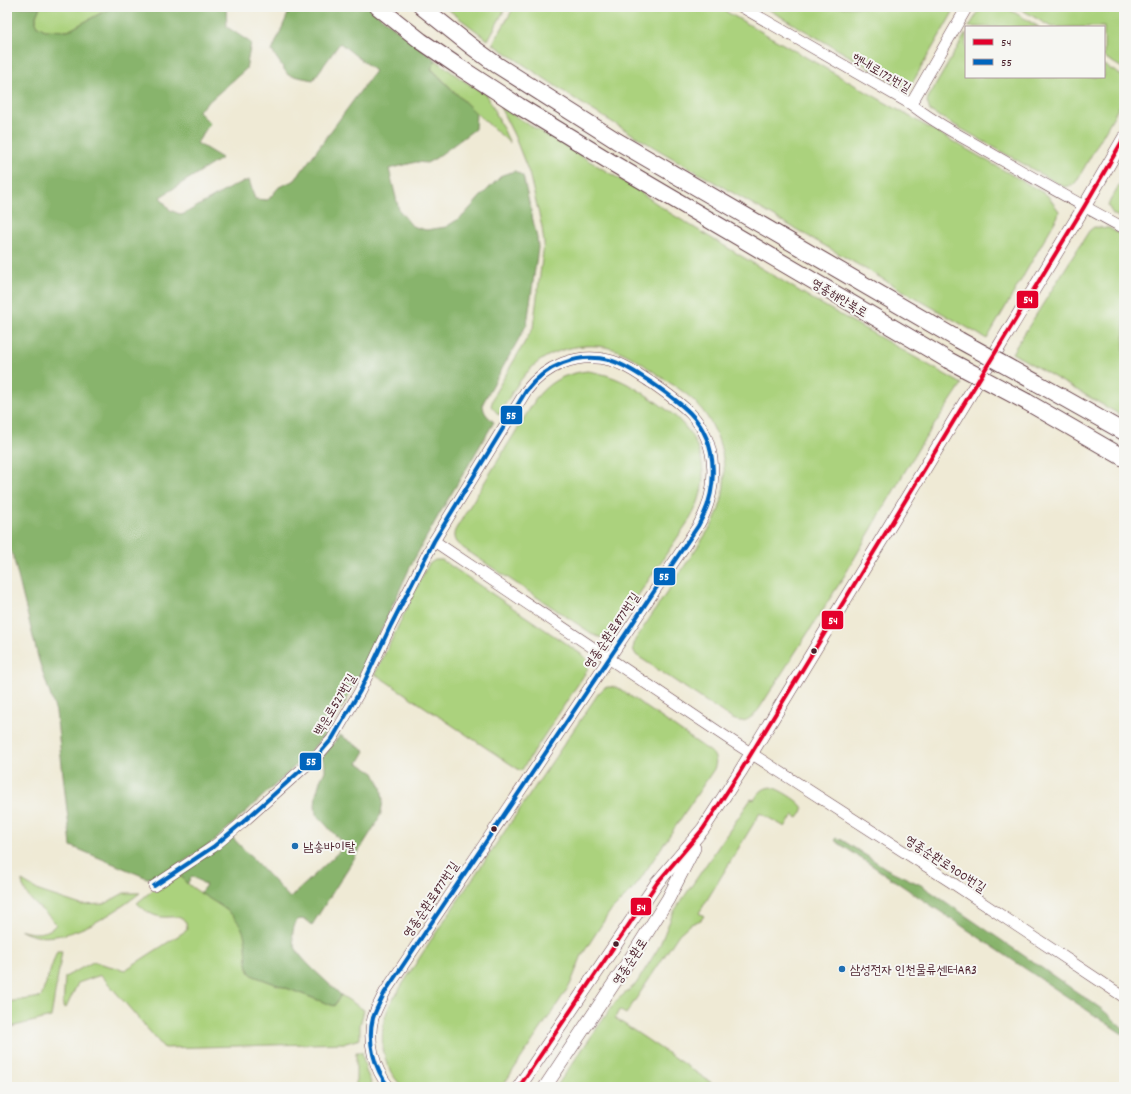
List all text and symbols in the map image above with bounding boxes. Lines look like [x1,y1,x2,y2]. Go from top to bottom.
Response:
legend [965,26,1105,78]
text: 54 [1001,35,1012,52]
street label: 햇내로172번길 [848,49,914,99]
text: 55 [1001,55,1012,72]
street label: 영종해안북로 [807,275,871,323]
line badge: 54 [1016,290,1039,309]
text: 54 [1023,293,1033,309]
line badge: 55 [500,405,523,425]
text: 55 [506,409,516,425]
line badge: 55 [653,567,676,586]
text: 55 [659,570,669,586]
street label: 영종순환로877번길 [580,589,646,673]
line badge: 54 [821,610,844,630]
text: 54 [828,614,838,630]
unlabelled marker [809,646,819,656]
street label: 백운로527번길 [310,671,362,740]
line badge: 55 [299,752,322,771]
text: 55 [306,755,316,771]
unlabelled marker [489,824,499,834]
street label: 영종순환로900번길 [900,832,989,898]
place label: 남송바이탈 [303,839,356,858]
marker: 남송바이탈 [290,841,300,851]
street label: 영종순환로877번길 [399,858,465,942]
line badge: 54 [630,897,652,916]
text: 54 [636,901,646,917]
street label: 영종순환로 [609,935,653,989]
unlabelled marker [611,939,621,949]
place label: 삼성전자 인천물류센터AR3 [850,962,977,981]
marker: 삼성전자 인천물류센터AR3 [837,964,847,974]

